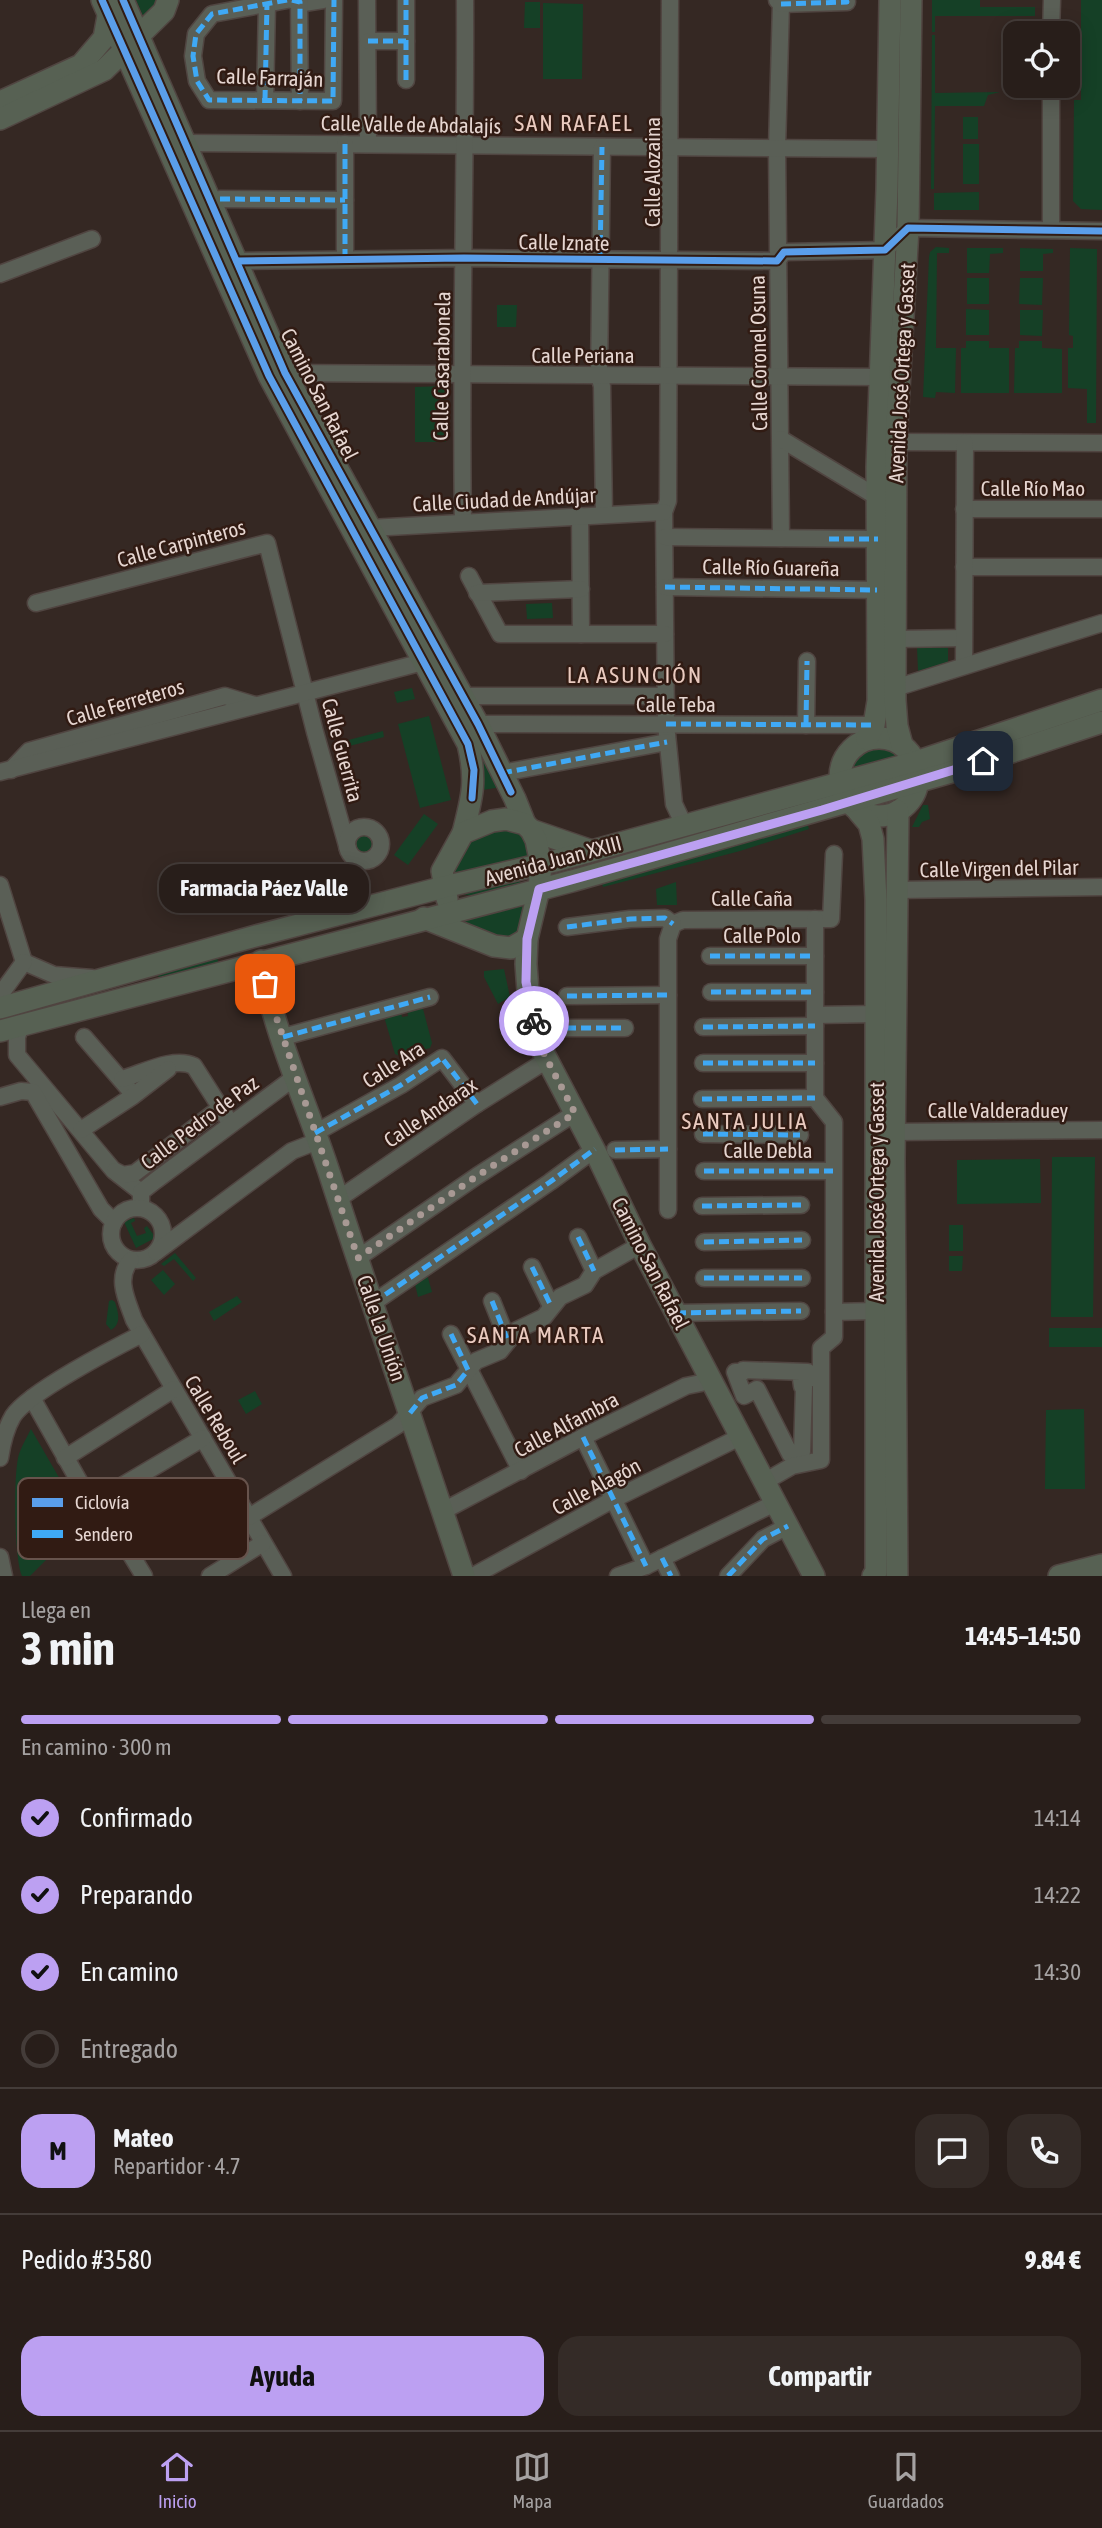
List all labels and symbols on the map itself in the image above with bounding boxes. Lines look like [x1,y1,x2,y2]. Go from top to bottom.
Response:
street label: Calle Farraján [216,63,324,91]
street label: Calle Valle de Abdalajís [321,110,501,138]
district label: SAN RAFAEL [514,110,634,136]
street label: Calle Alozaina [640,117,664,227]
street label: Calle Iznate [518,229,610,255]
street label: Avenida José Ortega y Gasset [883,263,919,483]
street label: Calle Coronel Osuna [745,275,771,431]
street label: Calle Casarabonela [428,291,454,441]
street label: Camino San Rafael [276,324,364,464]
street label: Calle Periana [532,343,634,367]
street label: Calle Río Mao [981,476,1085,500]
street label: Calle Ciudad de Andújar [412,482,597,516]
street label: Calle Carpinteros [114,514,248,572]
street label: Calle Río Guareña [702,554,840,580]
district label: LA ASUNCIÓN [567,662,703,688]
street label: Calle Ferreteros [64,674,186,730]
street label: Calle Teba [636,692,716,716]
street label: Calle Guerrita [318,696,368,804]
pin [953,731,1013,791]
street label: Avenida Juan XXIII [482,830,624,890]
street label: Calle Virgen del Pilar [920,855,1079,881]
callout: Farmacia Páez Valle [160,865,370,914]
street label: Calle Caña [711,886,793,910]
street label: Calle Polo [723,923,801,947]
pin [235,954,295,1014]
courier [499,986,569,1056]
street label: Calle Ara [358,1036,428,1092]
street label: Calle Pedro de Paz [136,1070,263,1174]
street label: Calle Andarax [379,1072,481,1152]
street label: Avenida José Ortega y Gasset [864,1082,888,1302]
street label: Calle Valderaduey [928,1098,1069,1122]
district label: SANTA JULIA [681,1108,809,1134]
street label: Calle Debla [723,1138,813,1162]
street label: Camino San Rafael [607,1193,695,1333]
street label: Calle La Unión [353,1272,411,1384]
district label: SANTA MARTA [467,1322,605,1348]
street label: Calle Reboul [180,1371,252,1468]
street label: Calle Alfambra [510,1387,622,1461]
street label: Calle Alagón [548,1453,644,1519]
legend [18,1478,248,1559]
text: Ciclovía [75,1491,130,1513]
text: Sendero [75,1523,133,1545]

